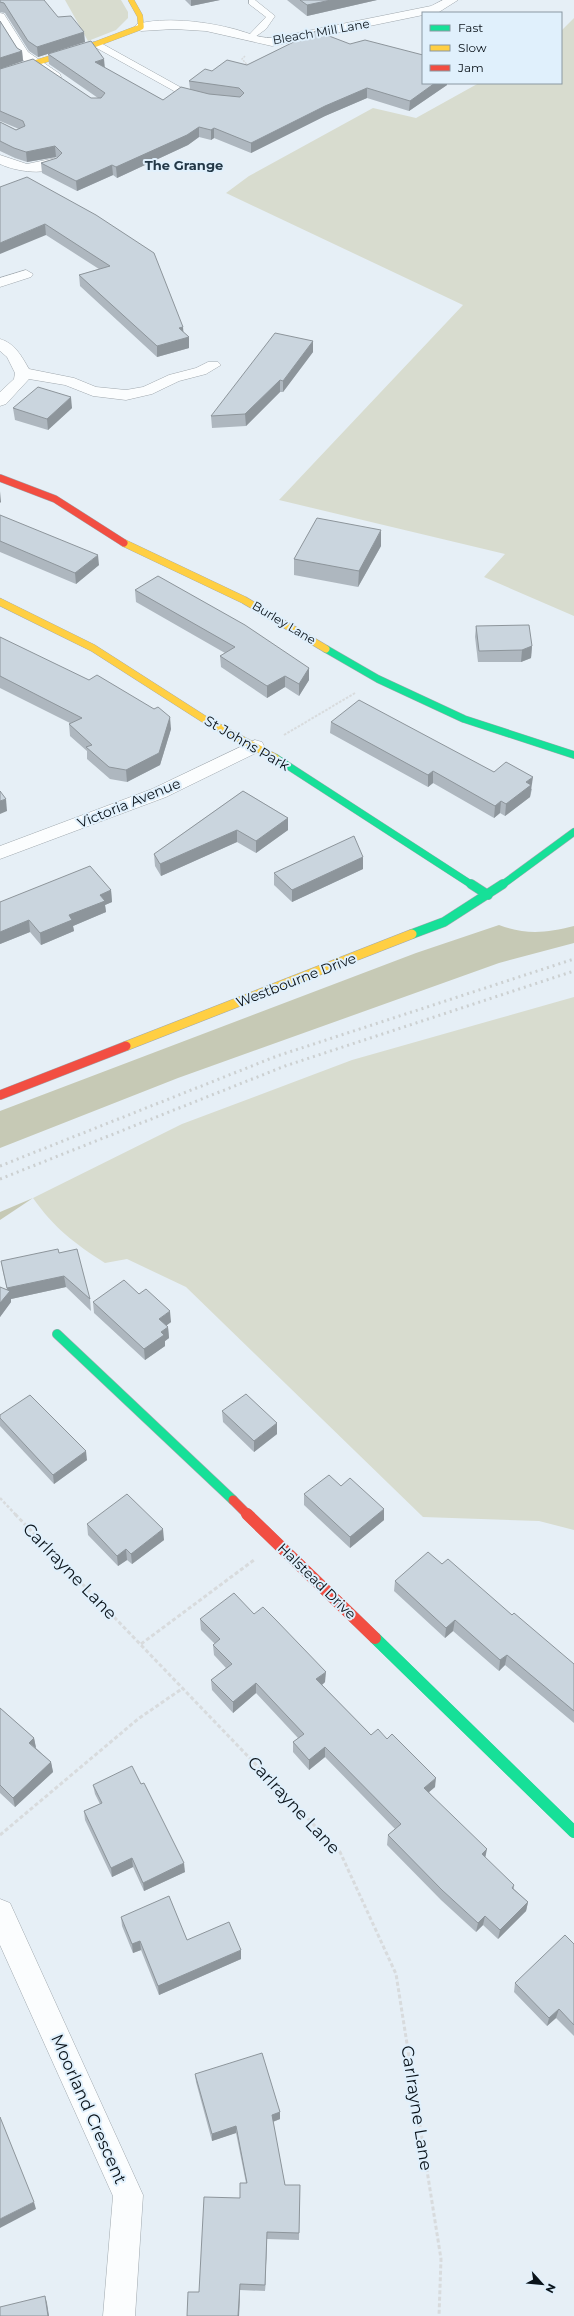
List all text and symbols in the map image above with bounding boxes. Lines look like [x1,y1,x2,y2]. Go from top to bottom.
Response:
legend [422,12,562,84]
street label: Bleach Mill Lane [271,16,371,47]
text: Fast [458,20,483,35]
text: Slow [458,40,487,55]
text: Jam [457,60,484,75]
district label: The Grange [145,157,223,173]
street label: Burley Lane [250,598,319,647]
street label: St Johns Park [201,711,293,775]
street label: Victoria Avenue [75,774,183,832]
street label: Westbourne Drive [233,949,359,1011]
street label: Carlrayne Lane [19,1519,121,1623]
street label: Halstead Drive [274,1539,360,1623]
street label: Carlrayne Lane [244,1752,344,1858]
street label: Moorland Crescent [47,2031,131,2187]
street label: Carlrayne Lane [397,2044,437,2172]
north arrow [522,2264,562,2304]
text: N [543,2281,559,2296]

